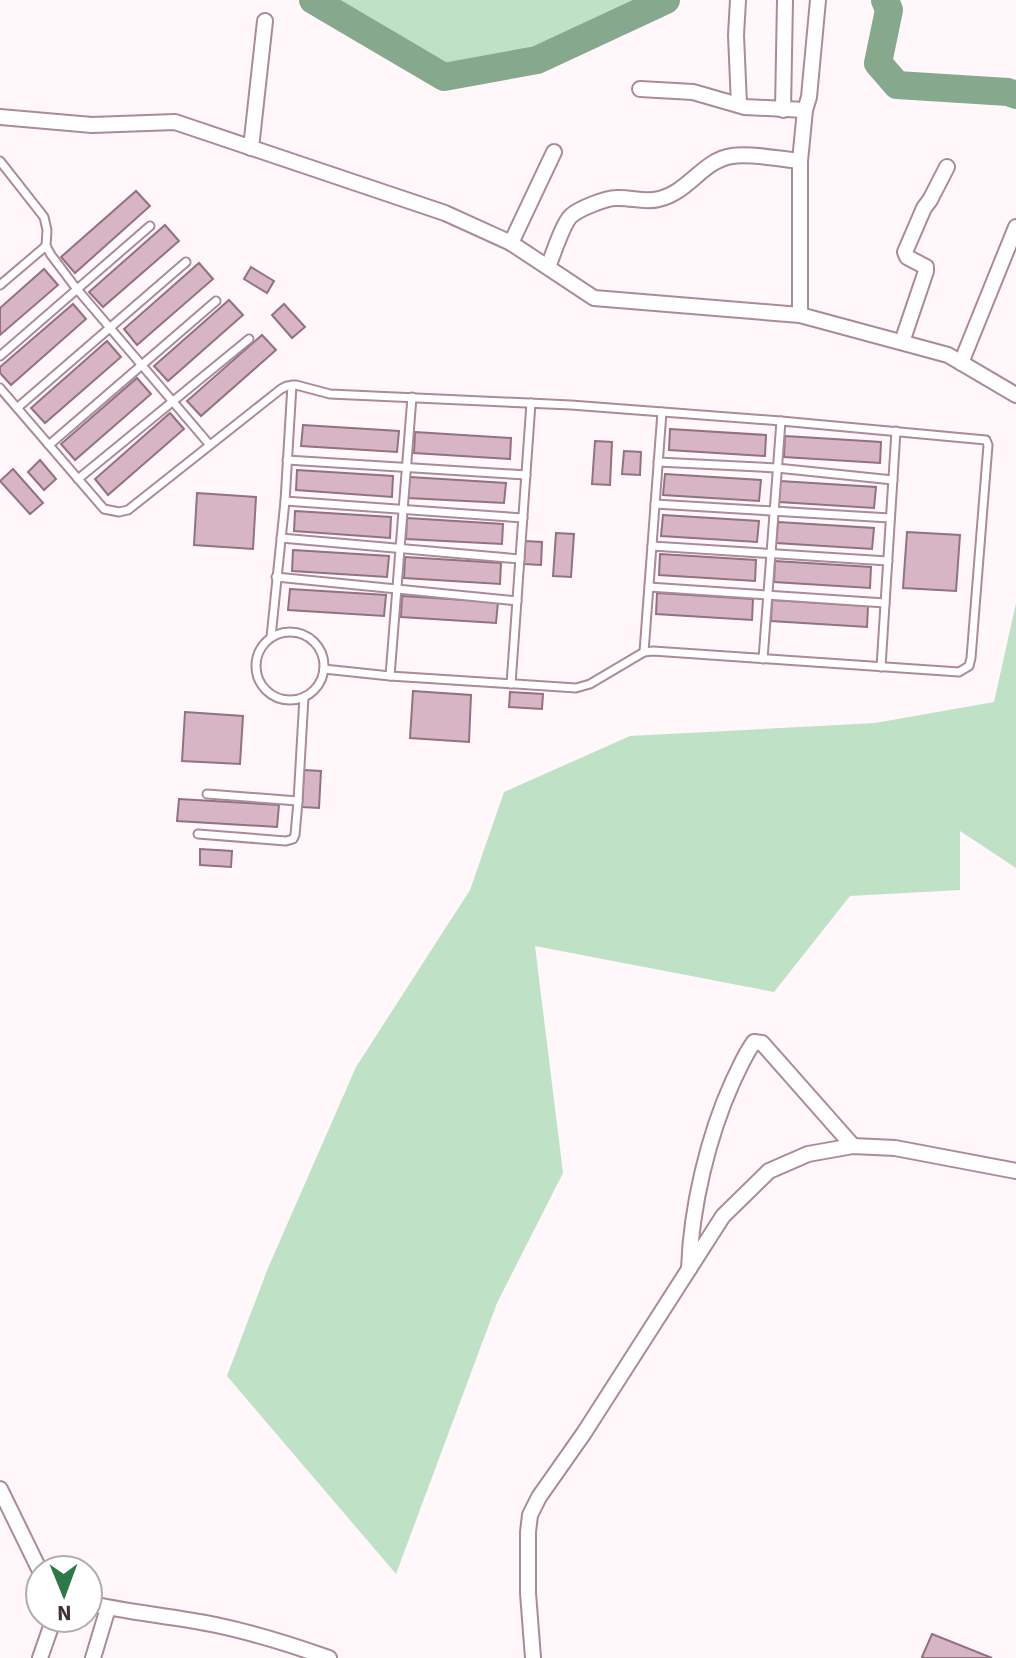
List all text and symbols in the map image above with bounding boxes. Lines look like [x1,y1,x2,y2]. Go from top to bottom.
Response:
north arrow [24,1554,104,1634]
text: N [57,1597,72,1629]

